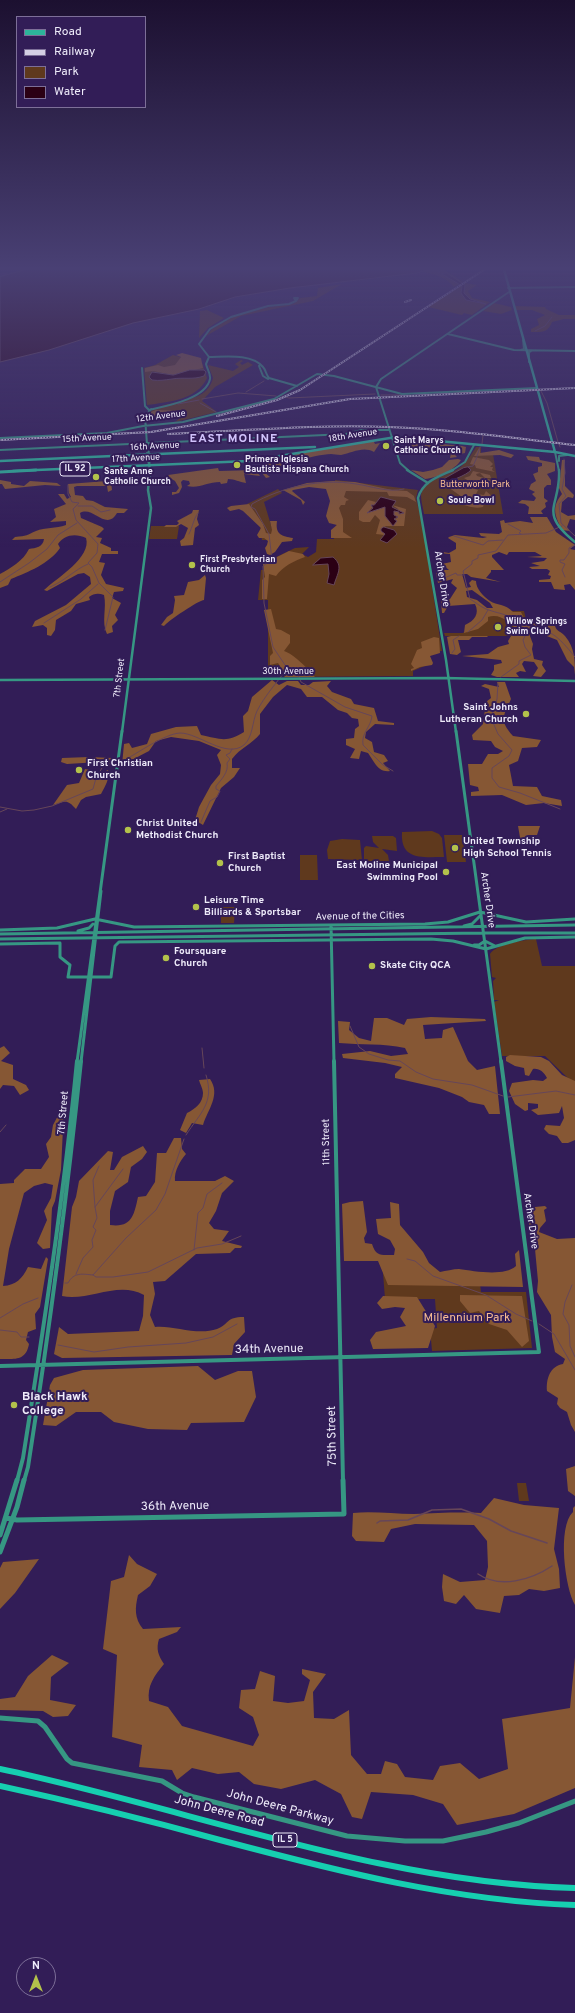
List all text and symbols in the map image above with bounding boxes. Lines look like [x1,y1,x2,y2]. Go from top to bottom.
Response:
legend [16,16,146,108]
text: Road [54,24,82,40]
text: Railway [54,44,95,60]
text: Park [54,64,79,80]
text: Water [54,84,86,100]
street label: 12th Avenue [136,409,186,425]
street label: 18th Avenue [328,427,378,445]
street label: 15th Avenue [62,432,112,446]
district label: EAST MOLINE [190,433,278,447]
place label: Saint Marys Catholic Church [394,436,461,457]
street label: 16th Avenue [130,440,180,454]
marker: Saint Marys Catholic Church [381,441,391,451]
street label: 17th Avenue [112,452,160,466]
place label: Primera Iglesia Bautista Hispana Church [245,455,349,476]
marker: Primera Iglesia Bautista Hispana Church [232,460,242,470]
road number: IL 92 [60,462,90,476]
place label: Sante Anne Catholic Church [104,467,171,488]
marker: Sante Anne Catholic Church [91,472,101,482]
park label: Butterworth Park [440,480,510,490]
marker: Soule Bowl [435,496,445,506]
place label: Soule Bowl [448,496,494,506]
street label: Archer Drive [431,550,451,608]
place label: First Presbyterian Church [200,555,276,576]
marker: First Presbyterian Church [187,560,197,570]
place label: Willow Springs Swim Club [506,617,567,638]
marker: Willow Springs Swim Club [493,622,503,632]
street label: 7th Street [112,658,128,698]
street label: 30th Avenue [262,667,314,677]
place label: Saint Johns Lutheran Church [440,702,518,726]
marker: Saint Johns Lutheran Church [521,709,531,719]
place label: First Christian Church [87,758,153,782]
marker: First Christian Church [74,765,84,775]
place label: Christ United Methodist Church [136,818,218,842]
marker: Christ United Methodist Church [123,825,133,835]
place label: United Township High School Tennis [463,836,552,860]
marker: United Township High School Tennis [450,843,460,853]
place label: First Baptist Church [228,851,285,874]
marker: First Baptist Church [215,858,225,868]
place label: East Moline Municipal Swimming Pool [336,860,438,884]
marker: East Moline Municipal Swimming Pool [441,867,451,877]
street label: Archer Drive [477,871,497,929]
place label: Leisure Time Billiards & Sportsbar [204,895,301,918]
marker: Leisure Time Billiards & Sportsbar [191,902,201,912]
street label: Avenue of the Cities [315,910,405,924]
place label: Foursquare Church [174,946,226,970]
marker: Foursquare Church [161,953,171,963]
place label: Skate City QCA [380,960,451,972]
marker: Skate City QCA [367,961,377,971]
street label: 7th Street [56,1091,72,1135]
street label: 11th Street [321,1119,333,1165]
street label: Archer Drive [520,1192,540,1250]
park label: Millennium Park [424,1312,510,1326]
street label: 34th Avenue [235,1342,303,1358]
place label: Black Hawk College [22,1391,88,1419]
marker: Black Hawk College [9,1400,19,1410]
street label: 75th Street [325,1406,341,1466]
street label: 36th Avenue [141,1499,209,1515]
street label: John Deere Parkway [225,1787,335,1829]
street label: John Deere Road [172,1793,266,1831]
road number: IL 5 [273,1833,297,1847]
north arrow [16,1957,56,1997]
text: N [32,1959,40,1973]

